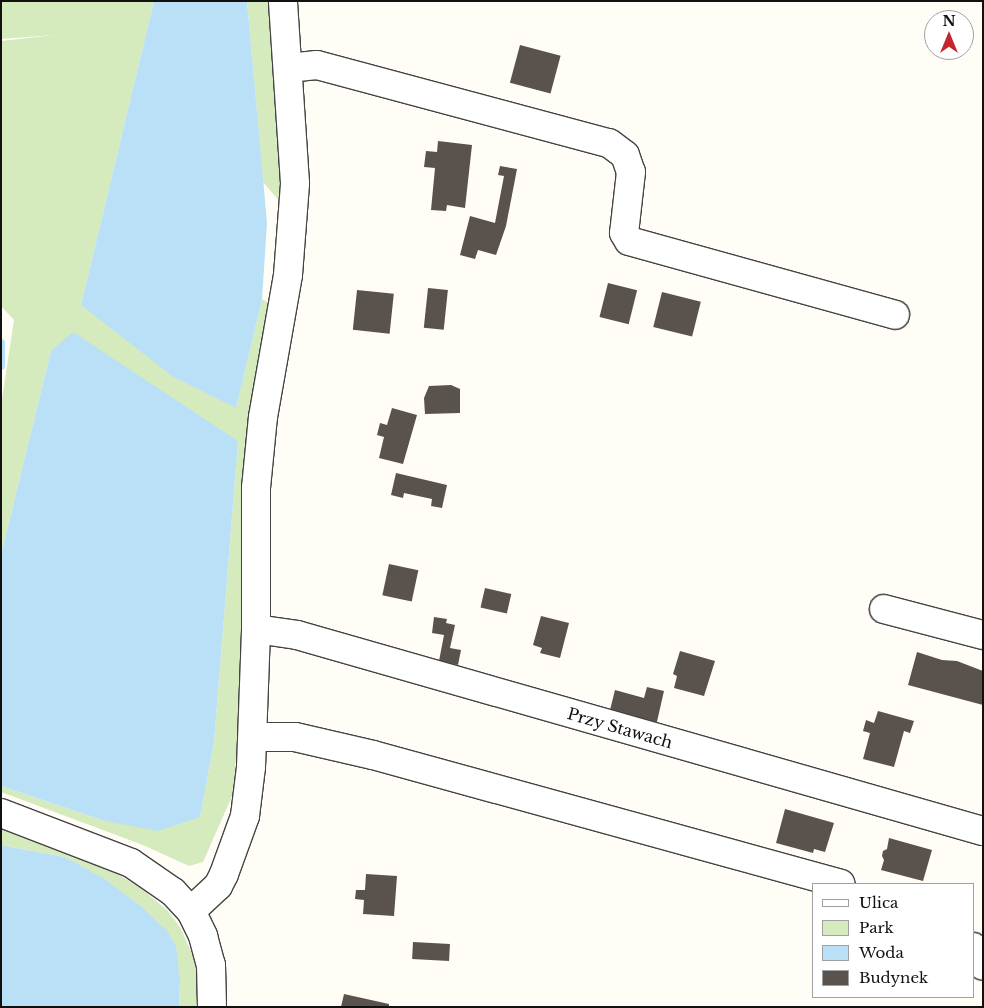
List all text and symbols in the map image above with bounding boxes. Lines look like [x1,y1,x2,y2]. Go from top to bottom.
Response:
north arrow [924,10,974,60]
text: N [942,12,956,30]
street label: Przy Stawach [565,704,675,752]
legend [812,883,974,998]
text: Ulica [859,893,898,912]
text: Park [859,918,894,937]
text: Woda [859,943,904,962]
text: Budynek [859,968,928,987]

